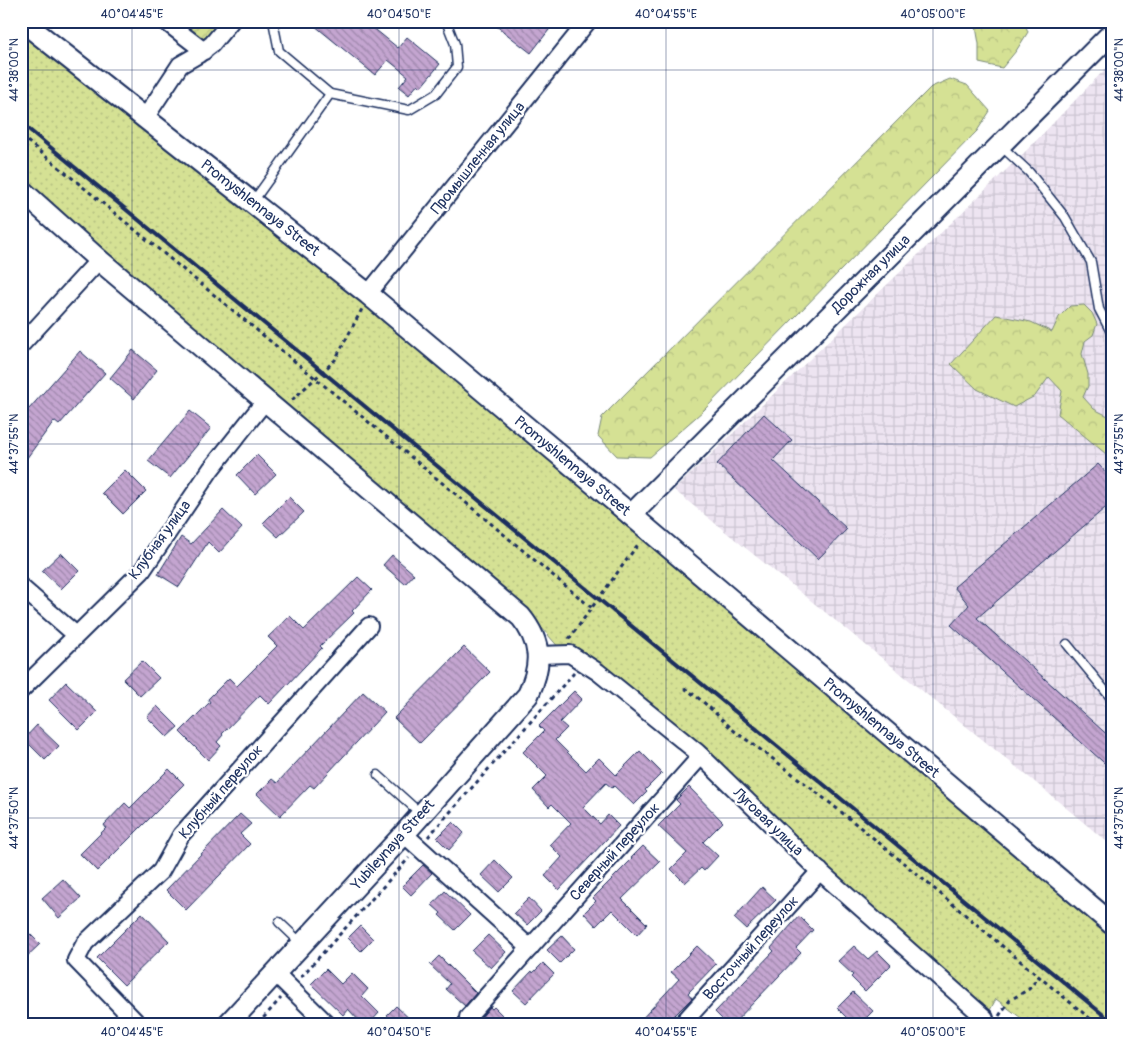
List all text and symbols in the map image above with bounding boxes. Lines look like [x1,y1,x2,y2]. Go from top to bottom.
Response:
text: 40°04'45"E [101,7,163,22]
text: 40°04'50"E [367,7,431,22]
text: 40°04'55"E [635,7,697,22]
text: 40°05'00"E [901,7,966,22]
text: 44°38'00"N [7,38,22,102]
text: 44°38'00"N [1112,38,1127,102]
street label: Промышленная улица [427,98,529,218]
street label: Promyshlennaya Street [197,156,324,261]
street label: Дорожная улица [827,231,914,318]
street label: Promyshlennaya Street [510,412,635,521]
text: 44°37'55"N [7,414,22,474]
text: 44°37'55"N [1112,414,1127,474]
street label: Клубная улица [125,497,195,583]
street label: Promyshlennaya Street [819,674,944,783]
street label: Клубный переулок [175,741,267,843]
street label: Луговая улица [728,783,807,860]
text: 44°37'50"N [7,787,22,849]
text: 44°37'50"N [1112,787,1127,849]
street label: Yubileynaya Street [346,795,440,895]
street label: Северный переулок [566,799,664,905]
street label: Восточный переулок [699,892,803,1004]
text: 40°04'45"E [101,1025,163,1040]
text: 40°04'50"E [367,1025,431,1040]
text: 40°04'55"E [635,1025,697,1040]
text: 40°05'00"E [901,1025,966,1040]

